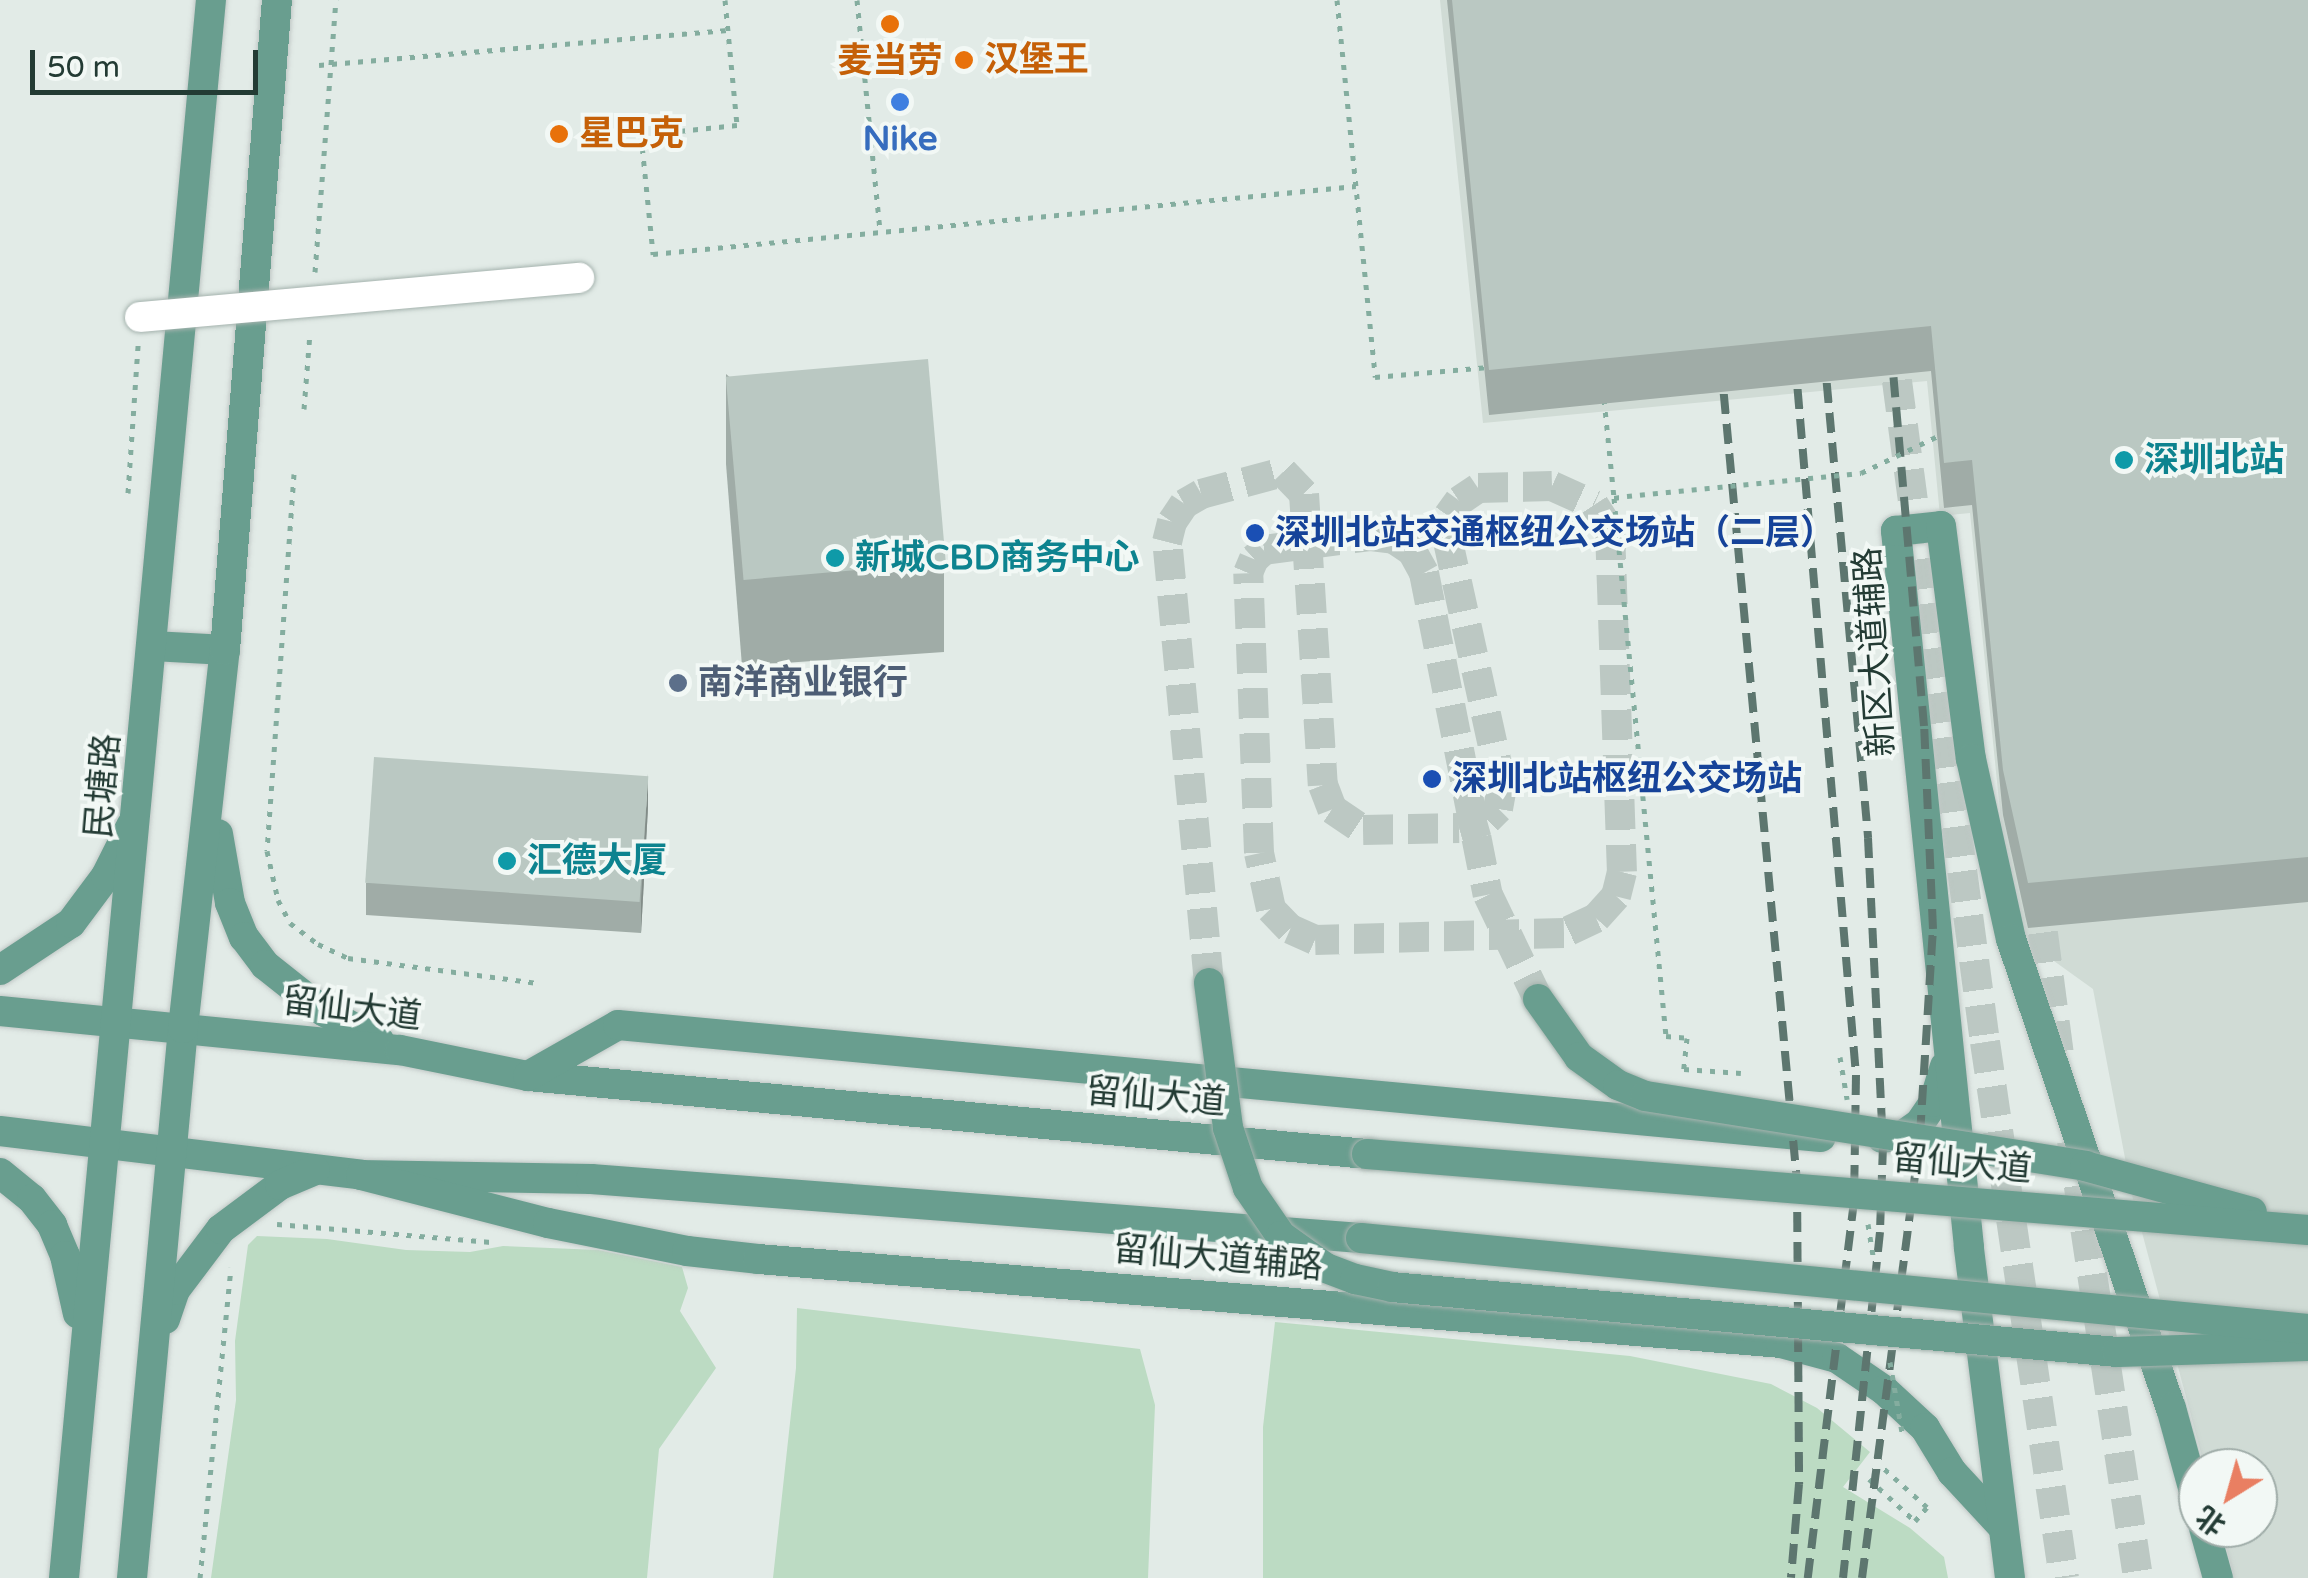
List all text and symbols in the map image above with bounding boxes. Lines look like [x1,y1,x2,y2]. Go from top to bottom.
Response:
marker: 麦当劳 [879,13,901,35]
scale bar [35,30,262,92]
place label: 汉堡王 [984,39,1089,81]
place label: 麦当劳 [838,40,942,82]
text: 50 m [47,49,120,86]
marker: 汉堡王 [953,49,975,71]
marker: Nike [889,91,911,113]
place label: 星巴克 [579,113,684,155]
place label: Nike [862,118,938,160]
marker: 星巴克 [548,123,570,145]
place label: 深圳北站 [2144,439,2284,481]
marker: 深圳北站 [2113,449,2135,471]
place label: 深圳北站交通枢纽公交场站（二层） [1275,512,1835,554]
marker: 深圳北站交通枢纽公交场站（二层） [1244,522,1266,544]
place label: 新城CBD商务中心 [855,537,1140,579]
street label: 新区大道辅路 [1847,546,1903,758]
marker: 新城CBD商务中心 [824,547,846,569]
place label: 南洋商业银行 [698,662,908,704]
marker: 南洋商业银行 [667,672,689,694]
street label: 民塘路 [78,732,128,840]
place label: 深圳北站枢纽公交场站 [1452,758,1802,800]
marker: 深圳北站枢纽公交场站 [1421,768,1443,790]
place label: 汇德大厦 [527,840,667,882]
marker: 汇德大厦 [496,850,518,872]
street label: 留仙大道 [280,980,424,1038]
street label: 留仙大道 [1084,1070,1228,1124]
street label: 留仙大道 [1890,1137,2034,1191]
street label: 留仙大道辅路 [1112,1228,1324,1288]
north arrow [2178,1448,2278,1548]
text: 北 [2190,1498,2233,1542]

